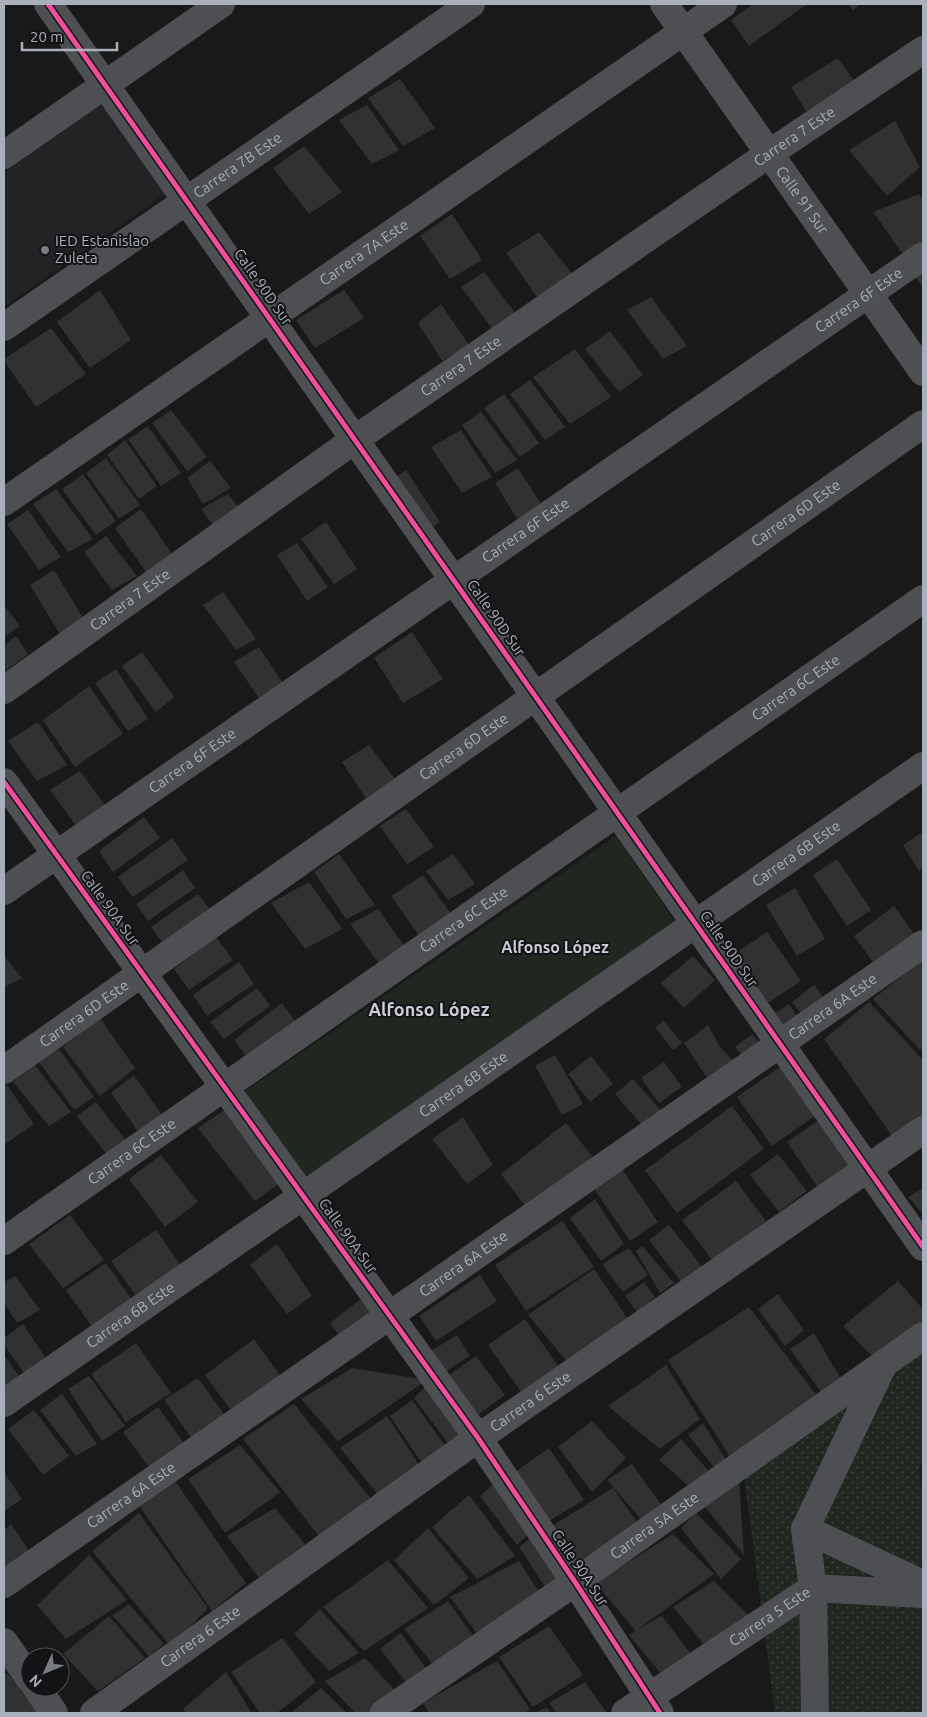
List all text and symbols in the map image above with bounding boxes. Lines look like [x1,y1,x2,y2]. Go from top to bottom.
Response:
scale bar [22,20,118,52]
text: 20 m [30,28,63,45]
street label: Carrera 7 Este [750,103,838,170]
street label: Carrera 7B Este [190,128,285,202]
street label: Calle 91 Sur [773,163,832,237]
street label: Carrera 7A Este [316,216,411,289]
place label: IED Estanislao Zuleta [55,232,149,266]
marker: IED Estanislao Zuleta [39,244,51,256]
street label: Calle 90D Sur [231,245,296,329]
street label: Carrera 6F Este [812,264,905,336]
street label: Carrera 7 Este [417,332,504,400]
street label: Carrera 6D Este [748,476,843,550]
street label: Carrera 6F Este [478,494,572,566]
street label: Carrera 7 Este [86,565,173,634]
street label: Calle 90D Sur [464,576,529,660]
street label: Carrera 6C Este [748,651,843,724]
street label: Carrera 6D Este [416,709,511,784]
street label: Carrera 6F Este [145,724,239,796]
street label: Carrera 6B Este [748,817,844,890]
street label: Calle 90A Sur [77,867,144,949]
street label: Carrera 6C Este [416,883,511,956]
street label: Calle 90D Sur [697,907,762,991]
district label: Alfonso López [501,938,609,956]
street label: Carrera 6A Este [785,970,880,1043]
street label: Carrera 6D Este [36,976,132,1050]
district label: Alfonso López [368,999,490,1019]
street label: Carrera 6B Este [416,1048,511,1121]
street label: Carrera 6C Este [84,1115,179,1188]
street label: Calle 90A Sur [315,1195,382,1277]
street label: Carrera 6A Este [416,1227,511,1300]
street label: Carrera 6B Este [83,1278,178,1351]
street label: Carrera 6 Este [486,1367,574,1435]
street label: Carrera 6A Este [83,1458,179,1532]
street label: Carrera 5A Este [607,1488,702,1562]
street label: Calle 90A Sur [549,1526,612,1610]
street label: Carrera 5 Este [726,1583,814,1649]
street label: Carrera 6 Este [157,1602,244,1671]
north arrow [20,1647,70,1697]
text: N [26,1672,45,1690]

